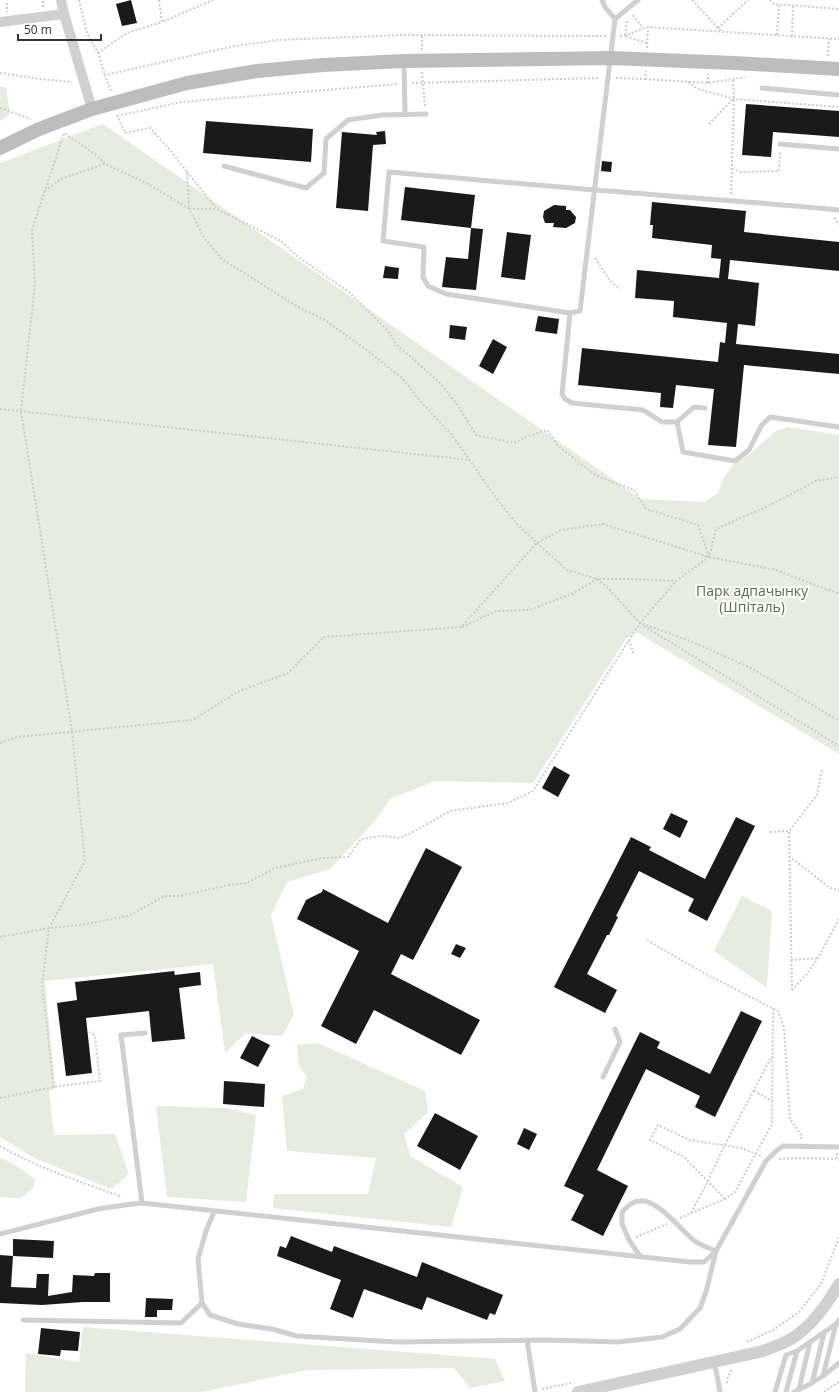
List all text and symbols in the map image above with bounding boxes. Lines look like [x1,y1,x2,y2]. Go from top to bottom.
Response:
scale bar [18,16,101,42]
text: 50 m [24,21,52,38]
park label: Парк адпачынку (Шпіталь) [696,581,809,616]

